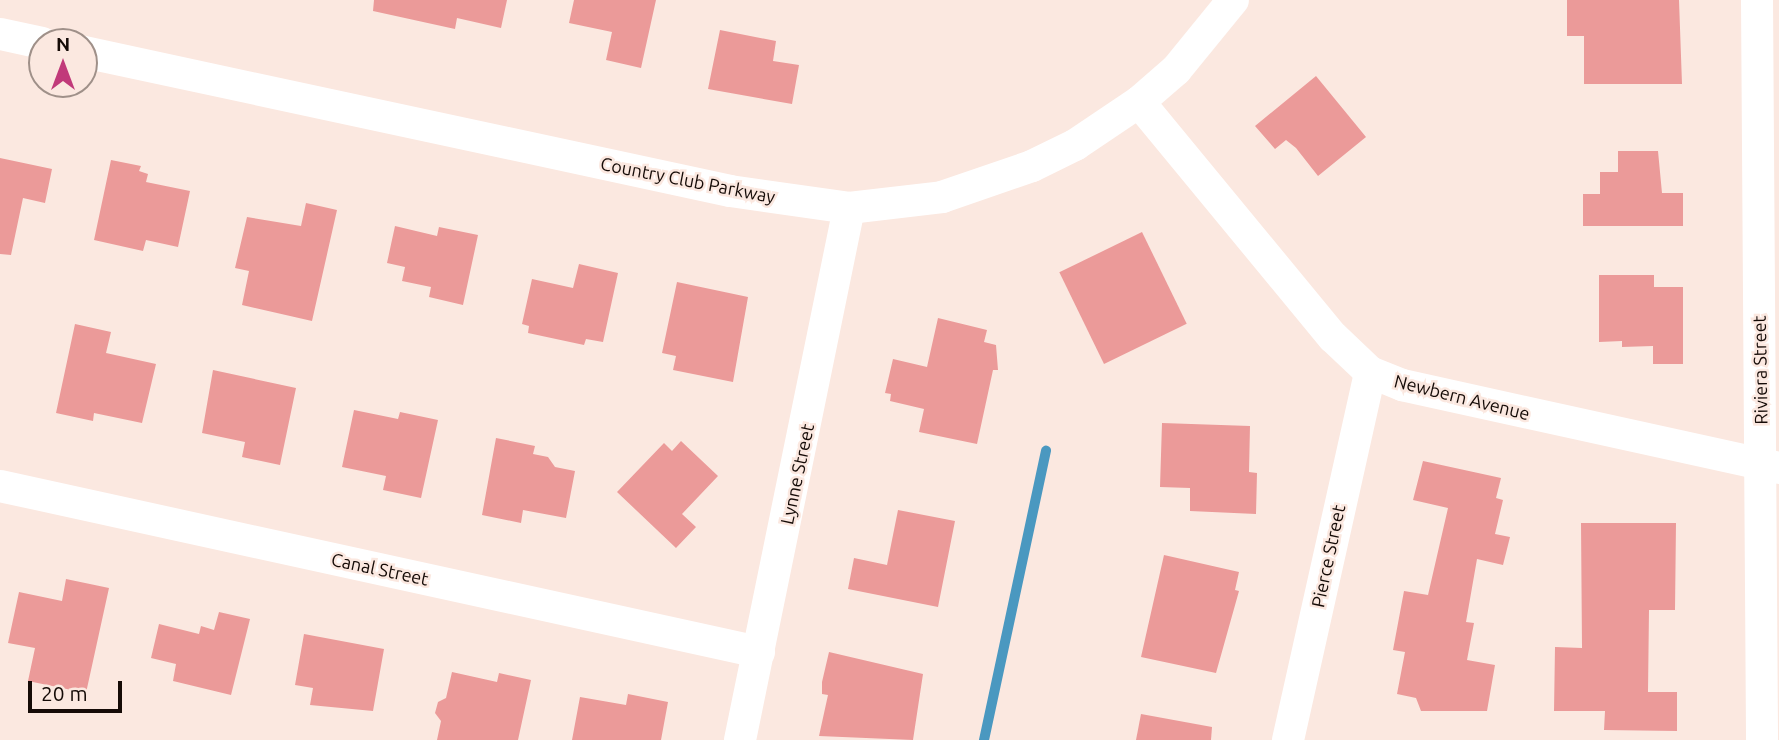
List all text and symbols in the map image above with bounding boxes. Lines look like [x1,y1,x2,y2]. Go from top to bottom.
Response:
north arrow [28,28,98,98]
text: N [56,33,70,55]
street label: Country Club Parkway [599,152,777,208]
street label: Riviera Street [1748,315,1772,425]
street label: Newbern Avenue [1392,370,1532,424]
street label: Lynne Street [776,422,818,526]
street label: Pierce Street [1307,503,1349,609]
street label: Canal Street [329,548,431,590]
scale bar [32,666,126,710]
text: 20 m [41,681,88,705]

